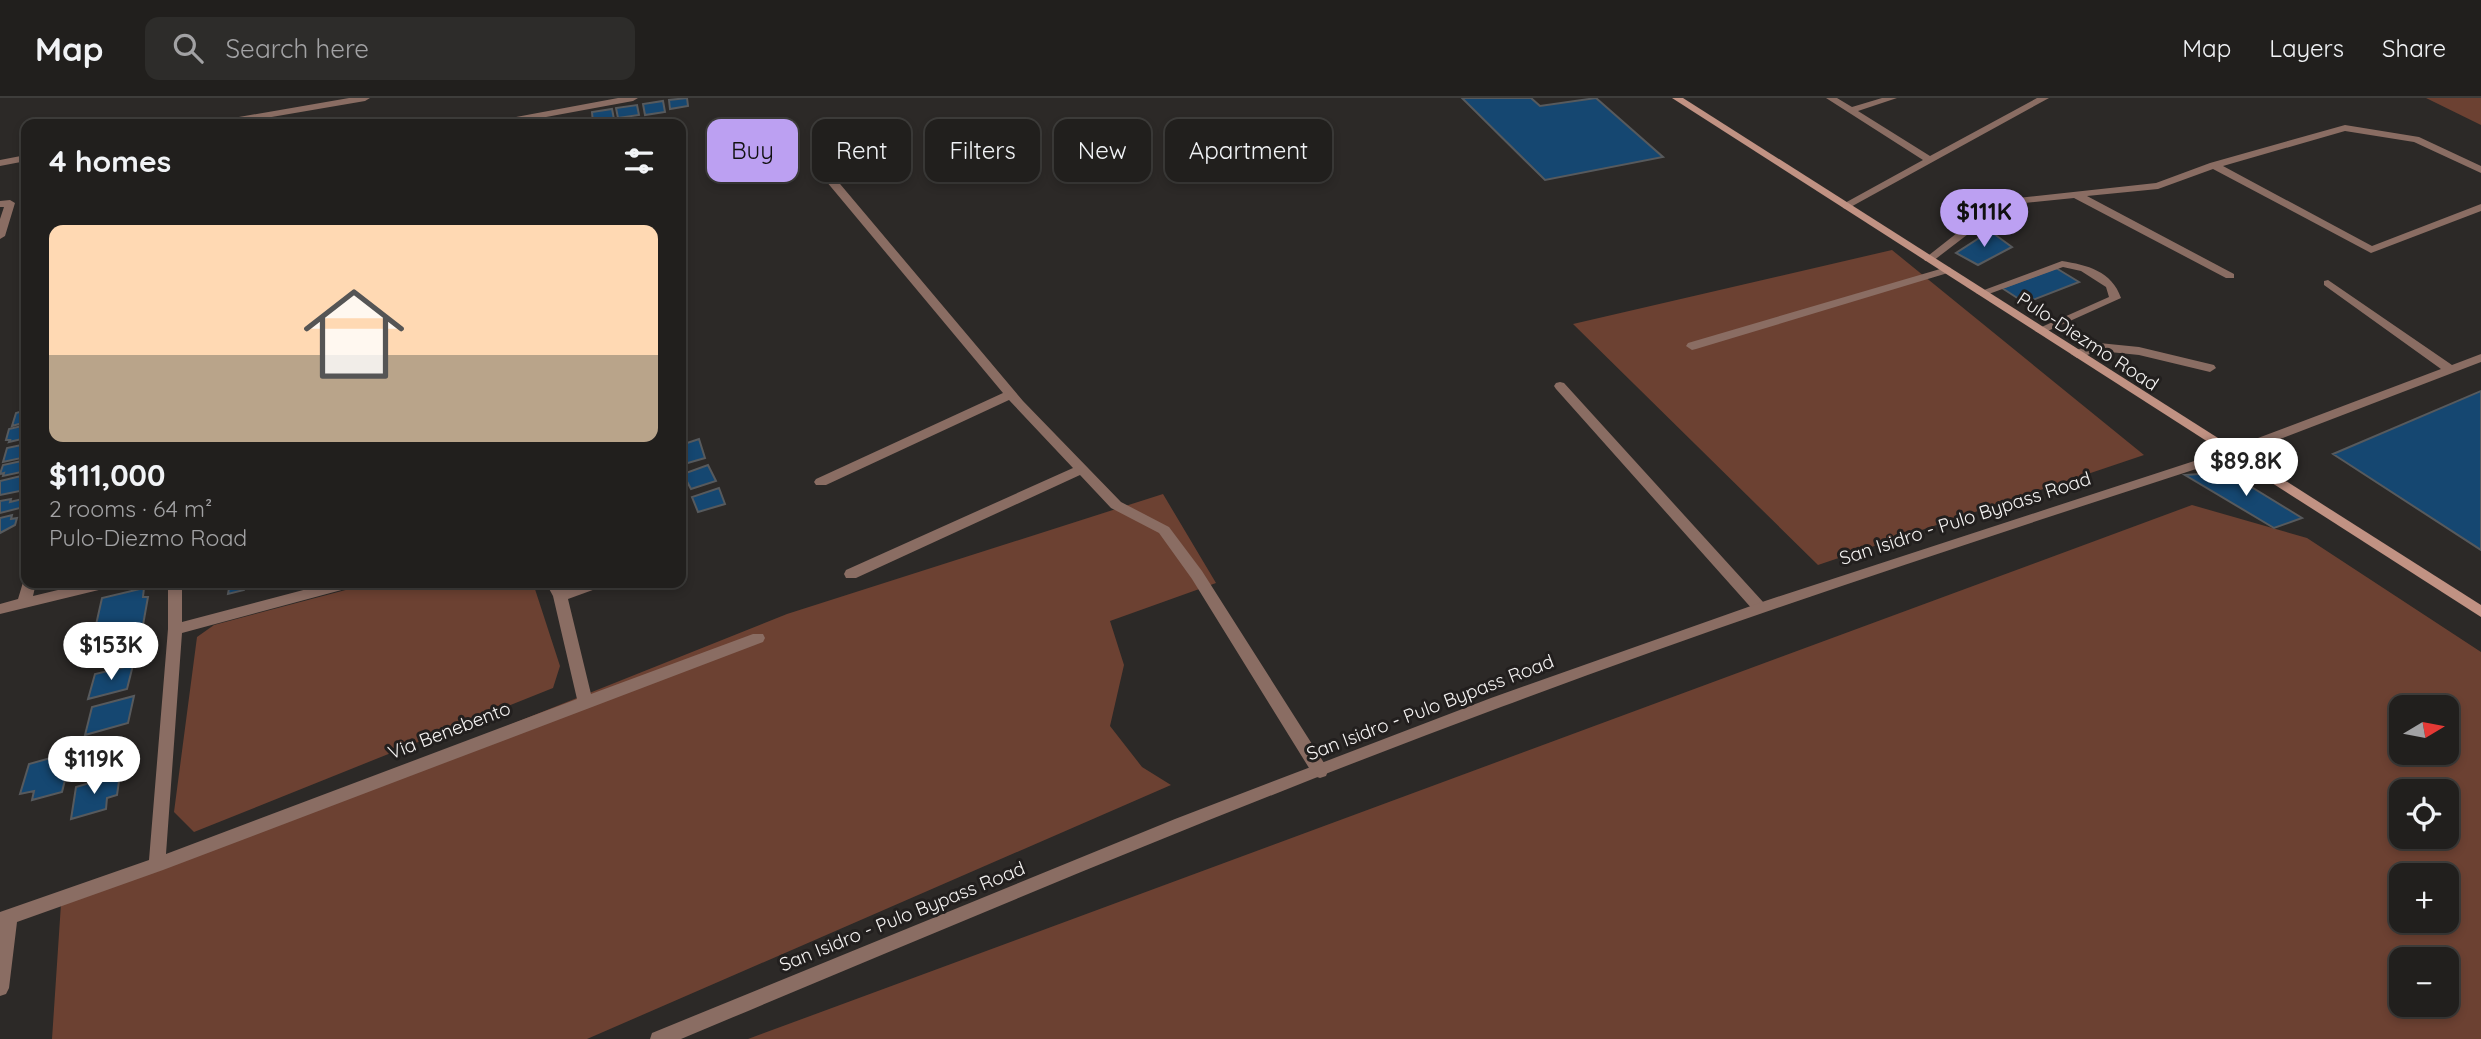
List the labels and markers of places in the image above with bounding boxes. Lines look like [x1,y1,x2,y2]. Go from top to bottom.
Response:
pin: $111K [1935,190,2033,249]
pin: $89.8K [2189,438,2303,498]
pin: $153K [62,622,160,682]
pin: $119K [45,736,143,796]

